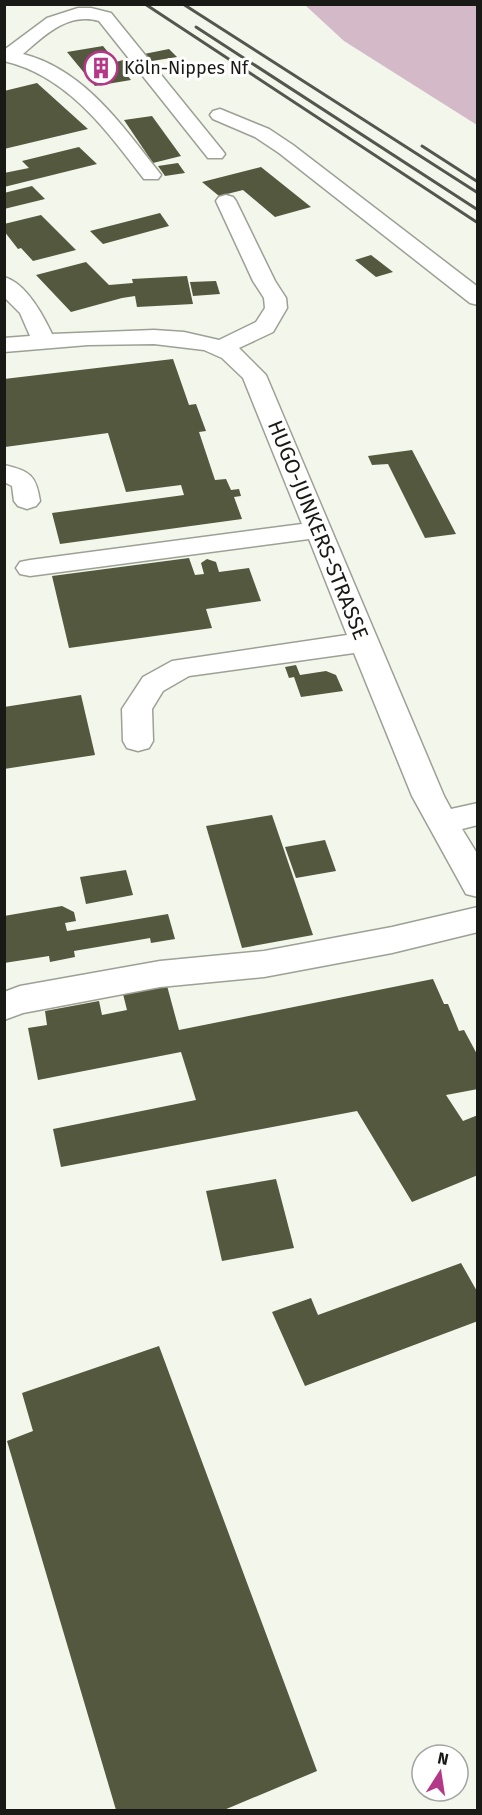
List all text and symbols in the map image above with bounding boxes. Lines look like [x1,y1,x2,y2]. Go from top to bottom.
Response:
building icon: Köln-Nippes Nf [83,50,119,86]
place label: Köln-Nippes Nf [124,57,250,79]
street label: HUGO-JUNKERS-STRASSE [262,416,374,644]
north arrow [410,1743,470,1803]
text: N [436,1748,450,1769]

